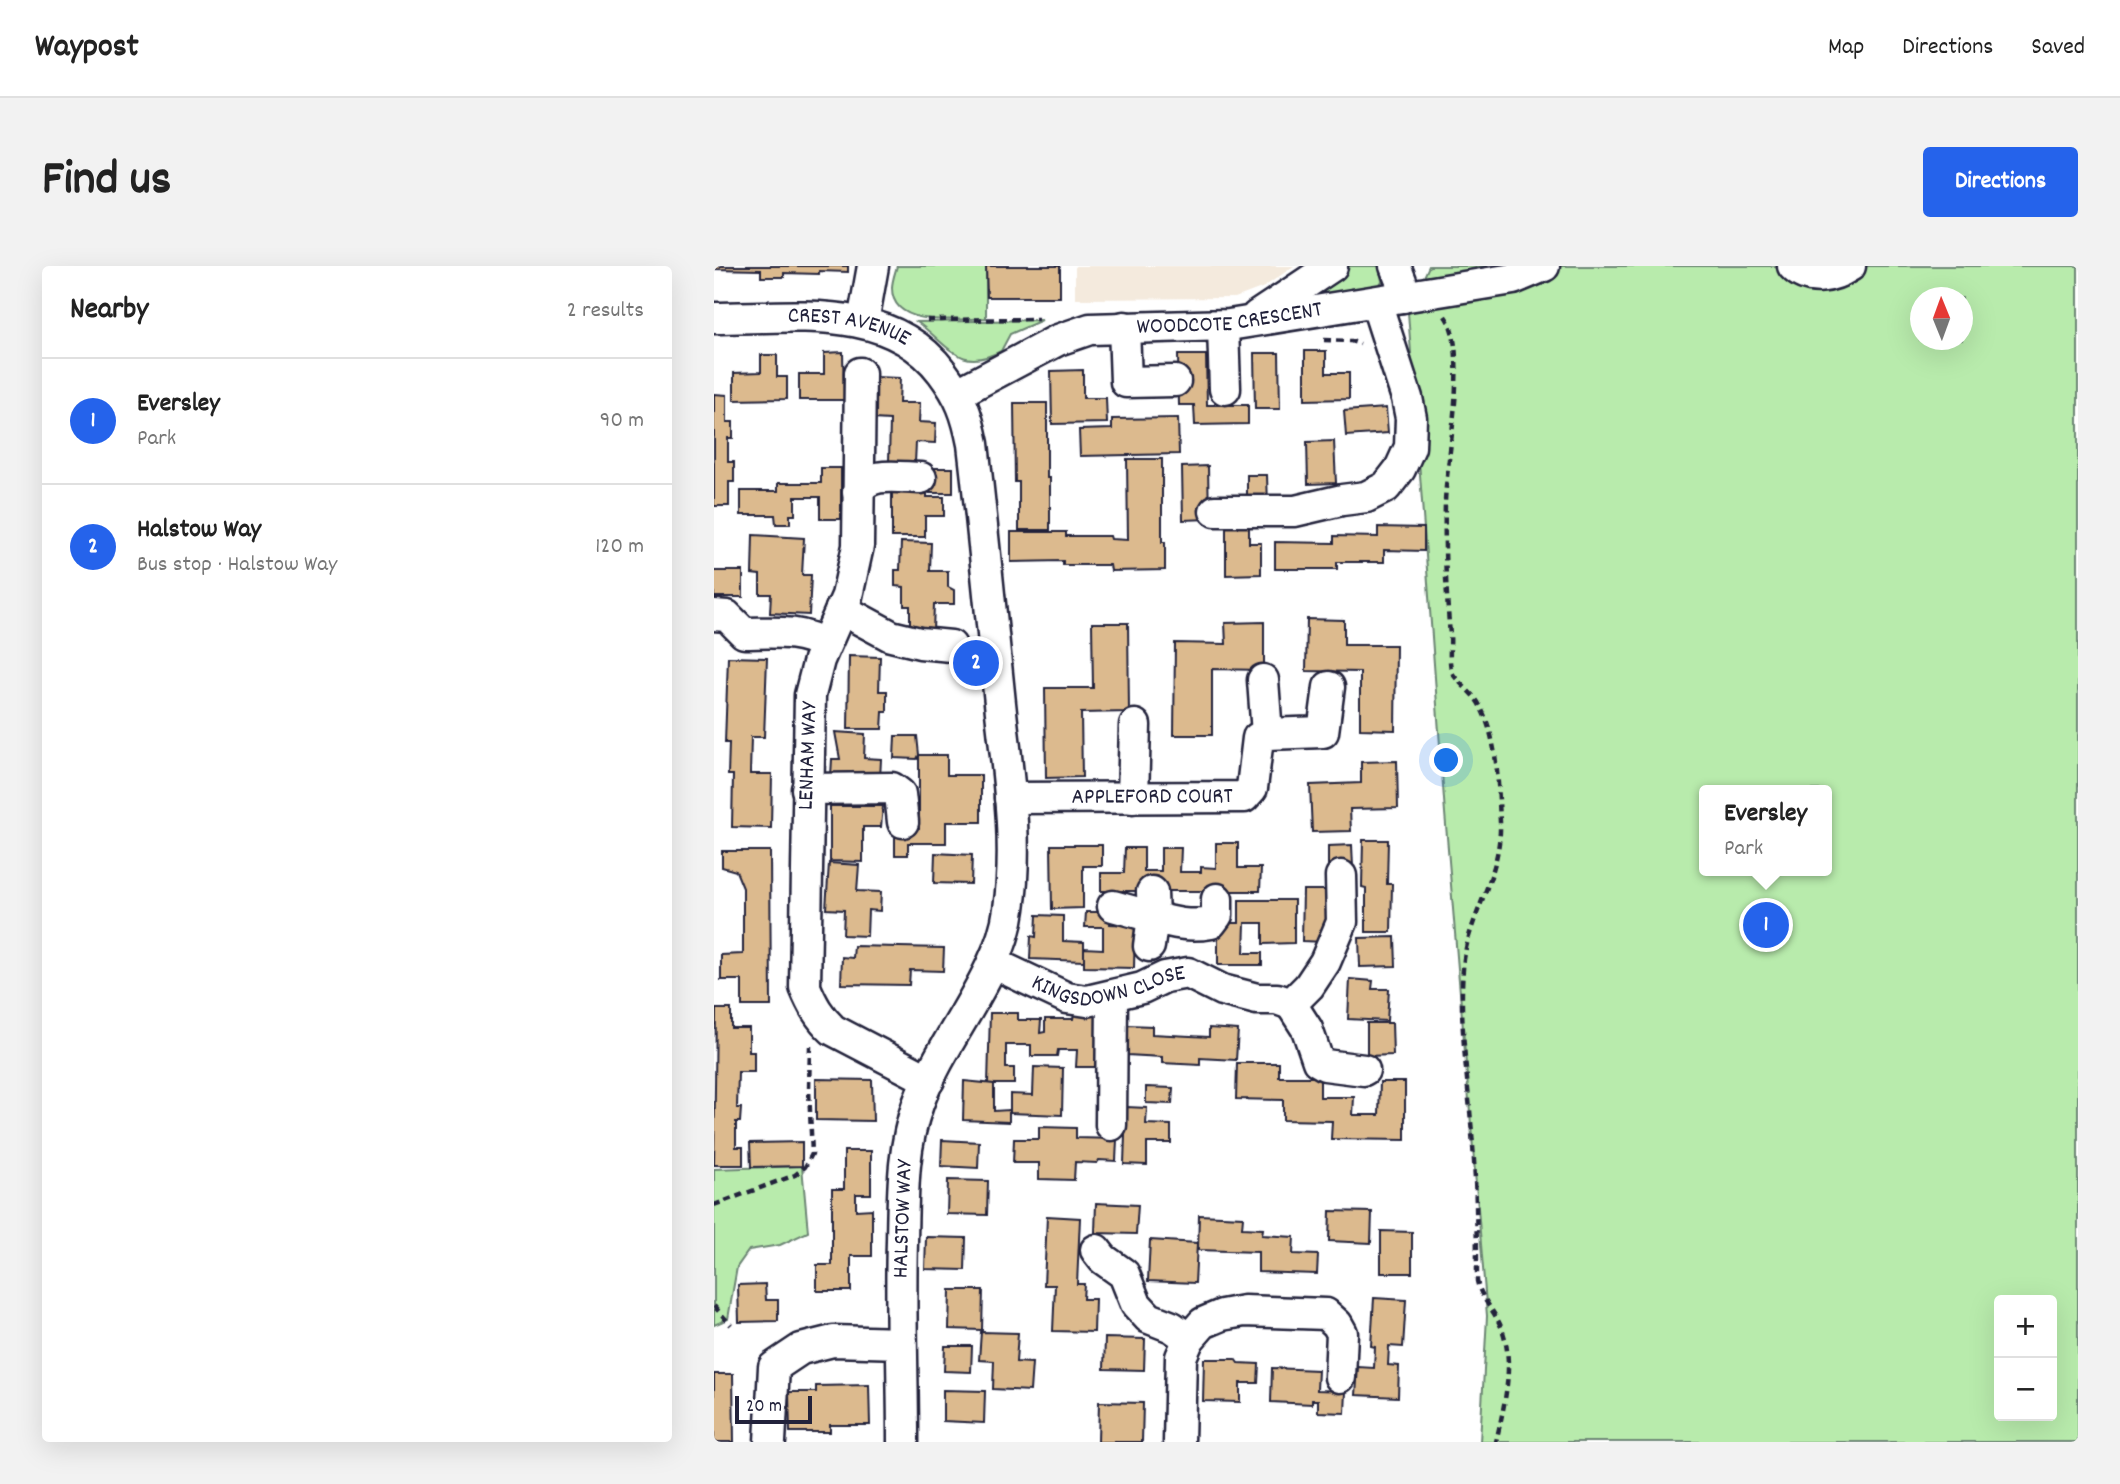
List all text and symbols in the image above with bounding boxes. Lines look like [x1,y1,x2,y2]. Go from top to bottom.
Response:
text: Waypost [35,25,139,72]
text: Map [1828,31,1864,65]
text: Directions [1902,31,1993,65]
text: Saved [2031,31,2085,65]
text: Find us [42,147,171,217]
button: Directions [1923,147,2078,217]
north arrow [1910,287,1973,350]
text: Nearby [70,290,148,333]
street label: WOODCOTE CRESCENT [1136,294,1325,344]
text: 2 results [567,295,644,328]
street label: CREST AVENUE [788,300,917,356]
text: Eversley [137,386,220,423]
text: 1 [90,405,96,438]
text: 90 m [600,405,644,438]
text: Park [137,423,176,456]
text: Halstow Way [137,512,261,549]
text: 2 [88,531,98,564]
text: 120 m [595,531,644,564]
text: Bus stop · Halstow Way [137,549,337,582]
pin: 2 [953,637,999,689]
street label: LENHAM WAY [791,701,827,811]
your location [1429,743,1463,777]
street label: APPLEFORD COURT [1071,781,1233,814]
popup [1699,785,1832,876]
text: Eversley [1724,796,1807,833]
text: Park [1724,833,1763,866]
pin: 1 [1743,899,1789,951]
street label: KINGSDOWN CLOSE [1026,957,1188,1018]
street label: HALSTOW WAY [885,1158,923,1279]
map controls [1994,1295,2057,1421]
button: + [1994,1295,2057,1358]
button: − [1994,1358,2057,1421]
scale bar [735,1393,812,1425]
text: 20 m [746,1394,782,1421]

